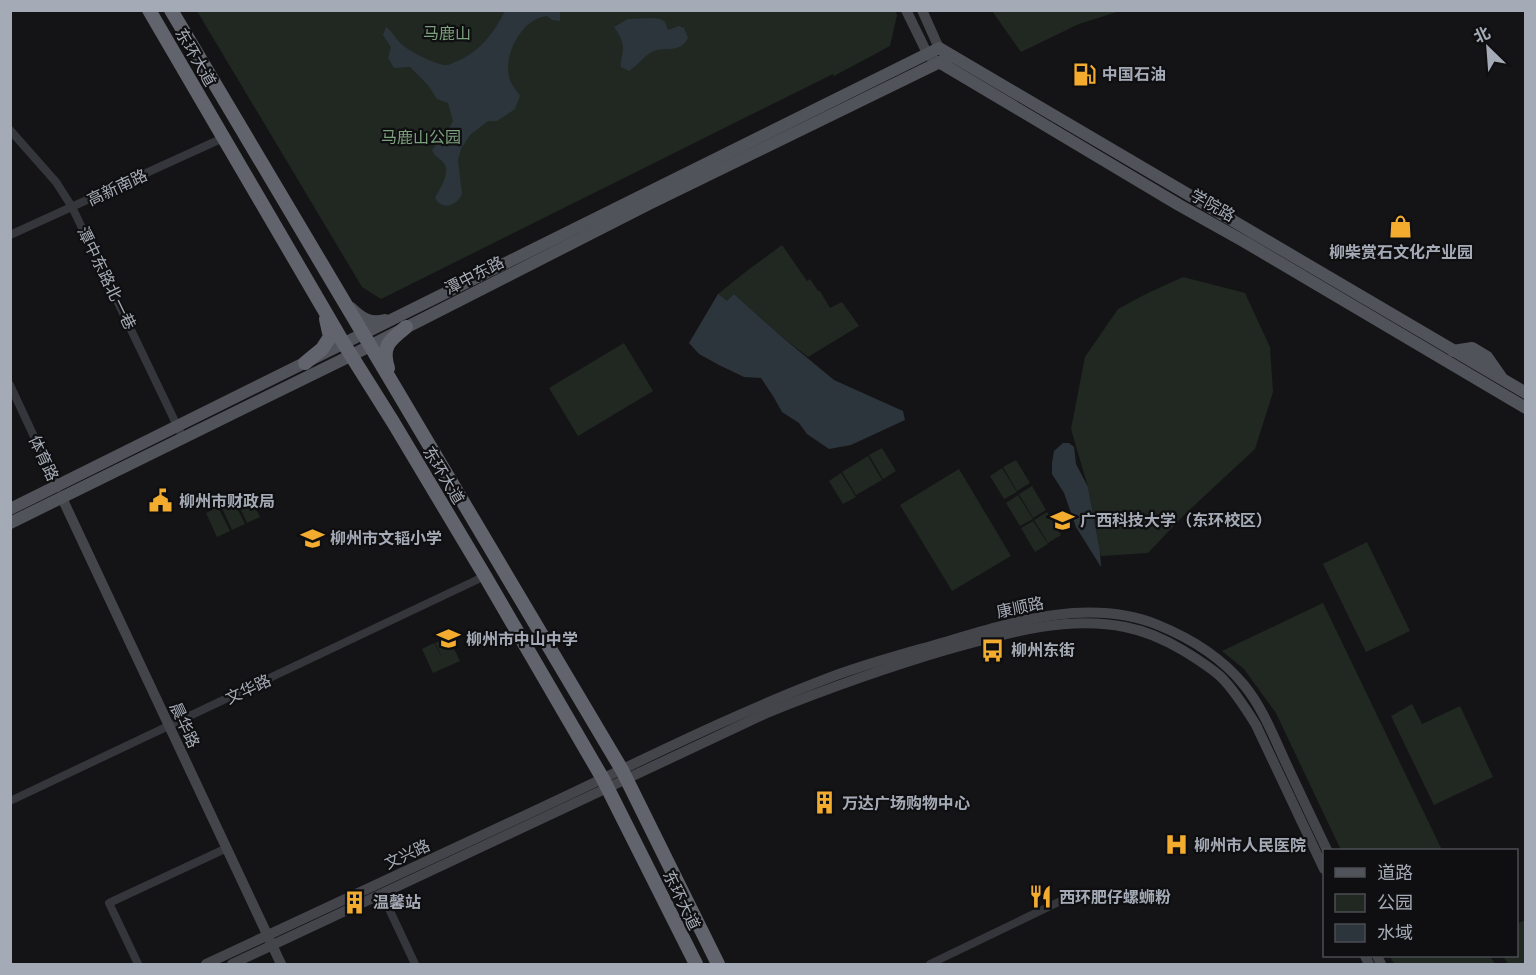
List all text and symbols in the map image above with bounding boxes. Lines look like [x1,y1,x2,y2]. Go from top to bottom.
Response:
north arrow [1458,18,1518,78]
text: 北 [1470,21,1494,48]
park label: 马鹿山 [423,22,471,44]
street label: 东环大道 [170,24,222,90]
fuel station icon: 中国石油 [1071,61,1097,87]
place label: 中国石油 [1102,63,1166,85]
park label: 马鹿山公园 [381,126,461,148]
street label: 高新南路 [83,164,151,210]
street label: 学院路 [1187,184,1239,226]
shop icon: 柳柴赏石文化产业园 [1388,214,1414,240]
street label: 潭中东路北一巷 [73,223,141,333]
place label: 柳柴赏石文化产业园 [1329,241,1473,263]
street label: 潭中东路 [440,251,508,299]
street label: 体育路 [24,432,64,484]
street label: 东环大道 [418,442,470,508]
public building icon: 柳州市财政局 [148,488,174,514]
place label: 柳州市财政局 [179,490,275,512]
school or university icon: 广西科技大学（东环校区） [1049,507,1075,533]
place label: 广西科技大学（东环校区） [1080,509,1272,531]
school or university icon: 柳州市文韬小学 [299,525,325,551]
place label: 柳州市文韬小学 [330,527,442,549]
street label: 康顺路 [994,591,1046,623]
school or university icon: 柳州市中山中学 [435,626,461,652]
place label: 柳州市中山中学 [466,628,578,650]
bus stop icon: 柳州东街 [980,637,1006,663]
place label: 柳州东街 [1011,639,1075,661]
street label: 文华路 [222,669,274,709]
street label: 晨华路 [165,699,205,751]
building icon: 万达广场购物中心 [811,790,837,816]
place label: 万达广场购物中心 [842,792,970,814]
hospital icon: 柳州市人民医院 [1163,832,1189,858]
street label: 文兴路 [381,834,433,874]
place label: 柳州市人民医院 [1194,834,1306,856]
legend [1323,849,1518,957]
text: 道路 [1377,860,1413,884]
street label: 东环大道 [658,866,706,934]
restaurant icon: 西环肥仔螺蛳粉 [1028,884,1054,910]
place label: 西环肥仔螺蛳粉 [1059,886,1171,908]
building icon: 温馨站 [342,889,368,915]
text: 公园 [1377,890,1413,914]
place label: 温馨站 [373,891,421,913]
text: 水域 [1377,920,1413,944]

